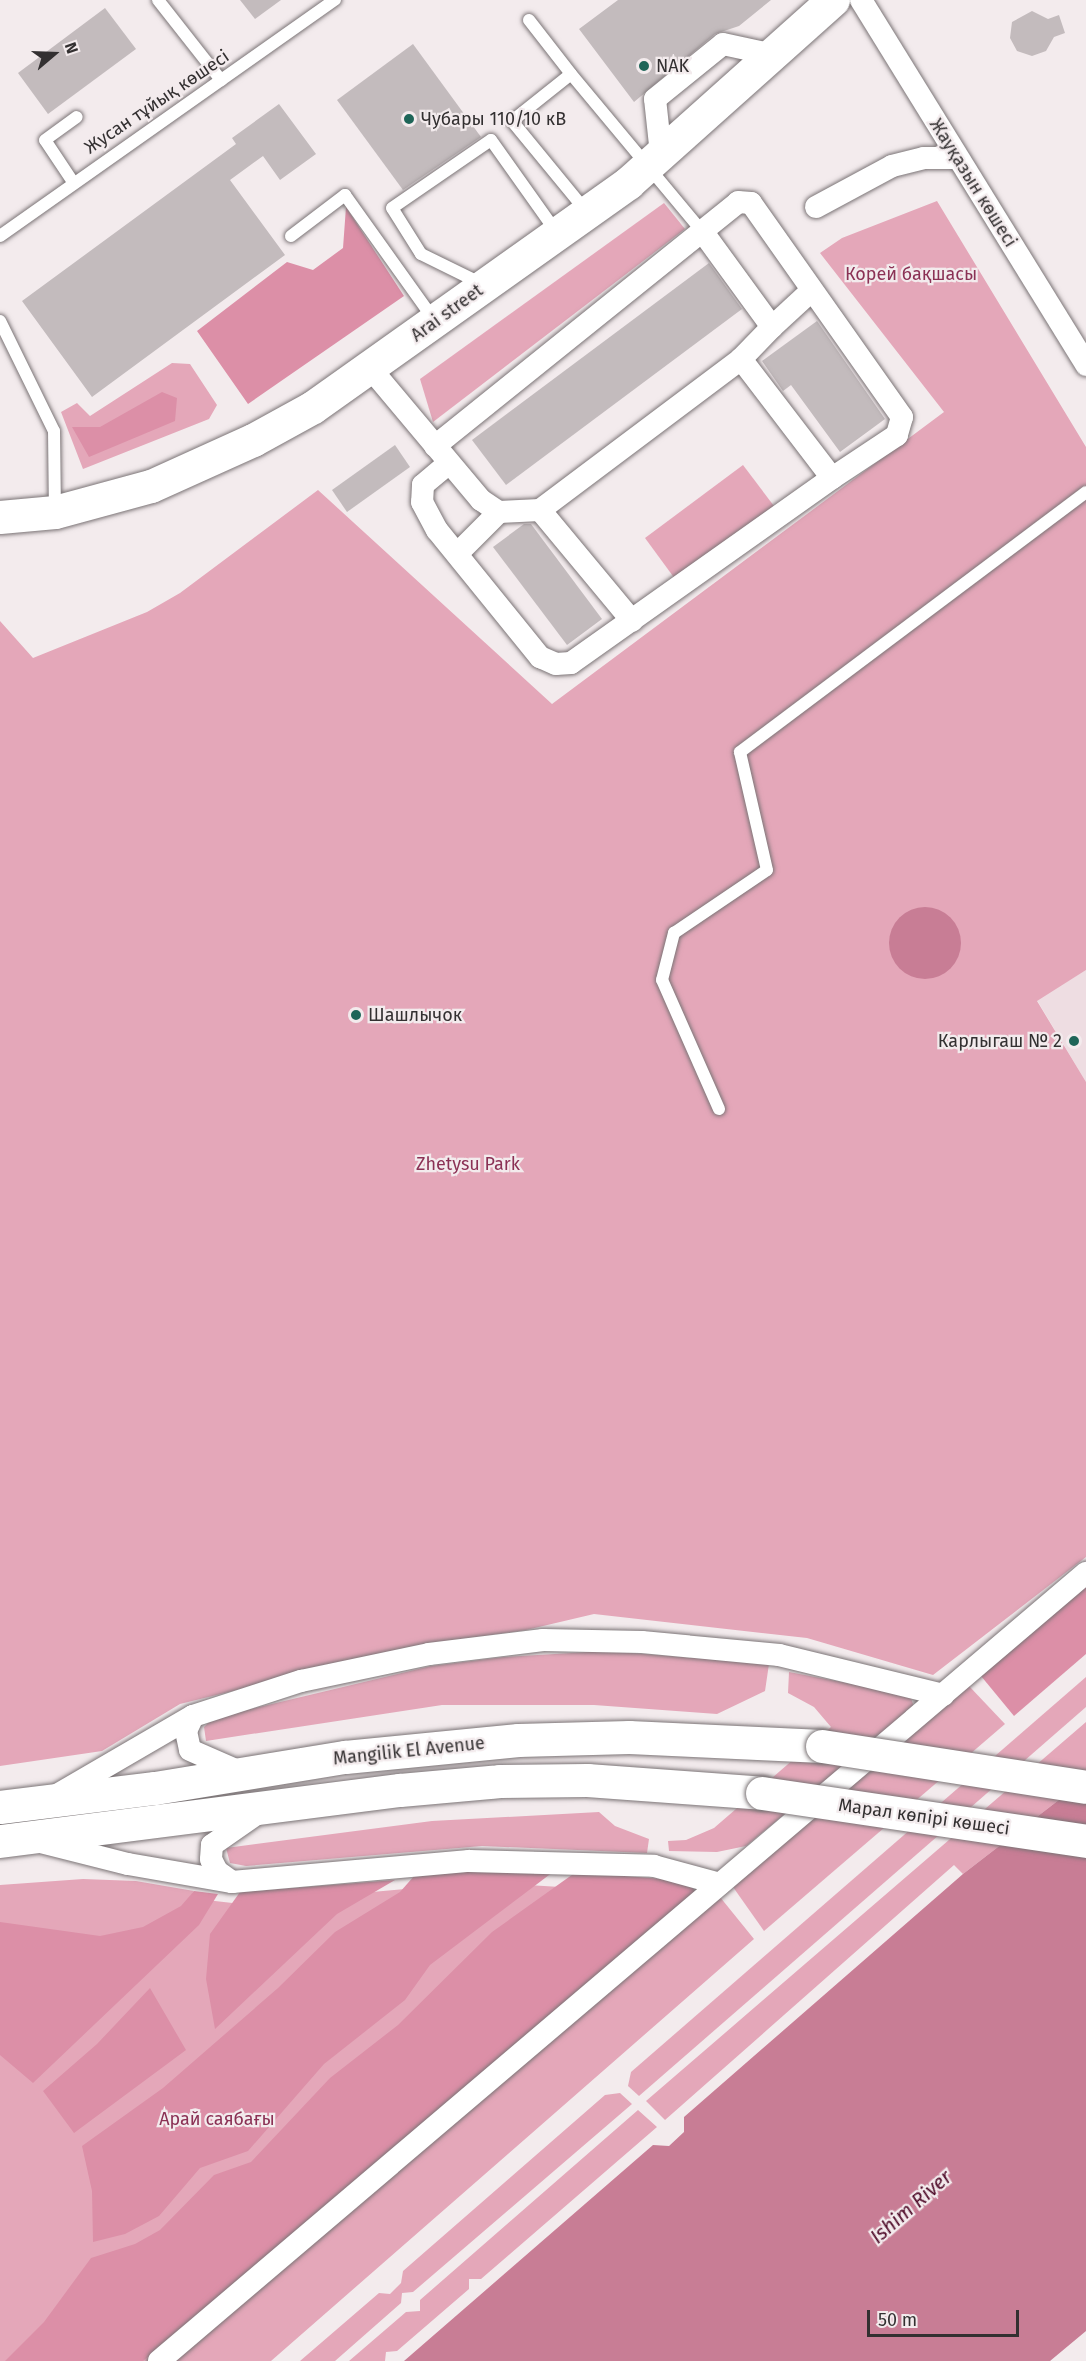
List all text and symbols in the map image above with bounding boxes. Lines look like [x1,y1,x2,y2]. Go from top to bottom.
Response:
north arrow [24,24,84,84]
text: N [61,40,82,56]
street label: Жусан тұйық көшесі [81,46,233,158]
place label: NAK [656,55,689,77]
marker: NAK [637,59,651,73]
place label: Чубары 110/10 кВ [421,108,566,130]
marker: Чубары 110/10 кВ [402,112,416,126]
street label: Жауқазын көшесі [925,115,1021,251]
park label: Корей бақшасы [845,263,977,285]
street label: Arai street [407,280,487,346]
place label: Шашлычок [368,1004,462,1026]
marker: Шашлычок [349,1008,363,1022]
place label: Карлыгаш № 2 [938,1030,1062,1052]
marker: Карлыгаш № 2 [1067,1034,1081,1048]
park label: Zhetysu Park [416,1153,520,1175]
street label: Mangilik El Avenue [332,1732,486,1770]
street label: Марал көпірі көшесі [837,1794,1011,1840]
park label: Арай саябағы [159,2108,275,2130]
water label: Ishim River [866,2165,956,2249]
scale bar [870,2298,1022,2336]
text: 50 m [878,2309,917,2331]

